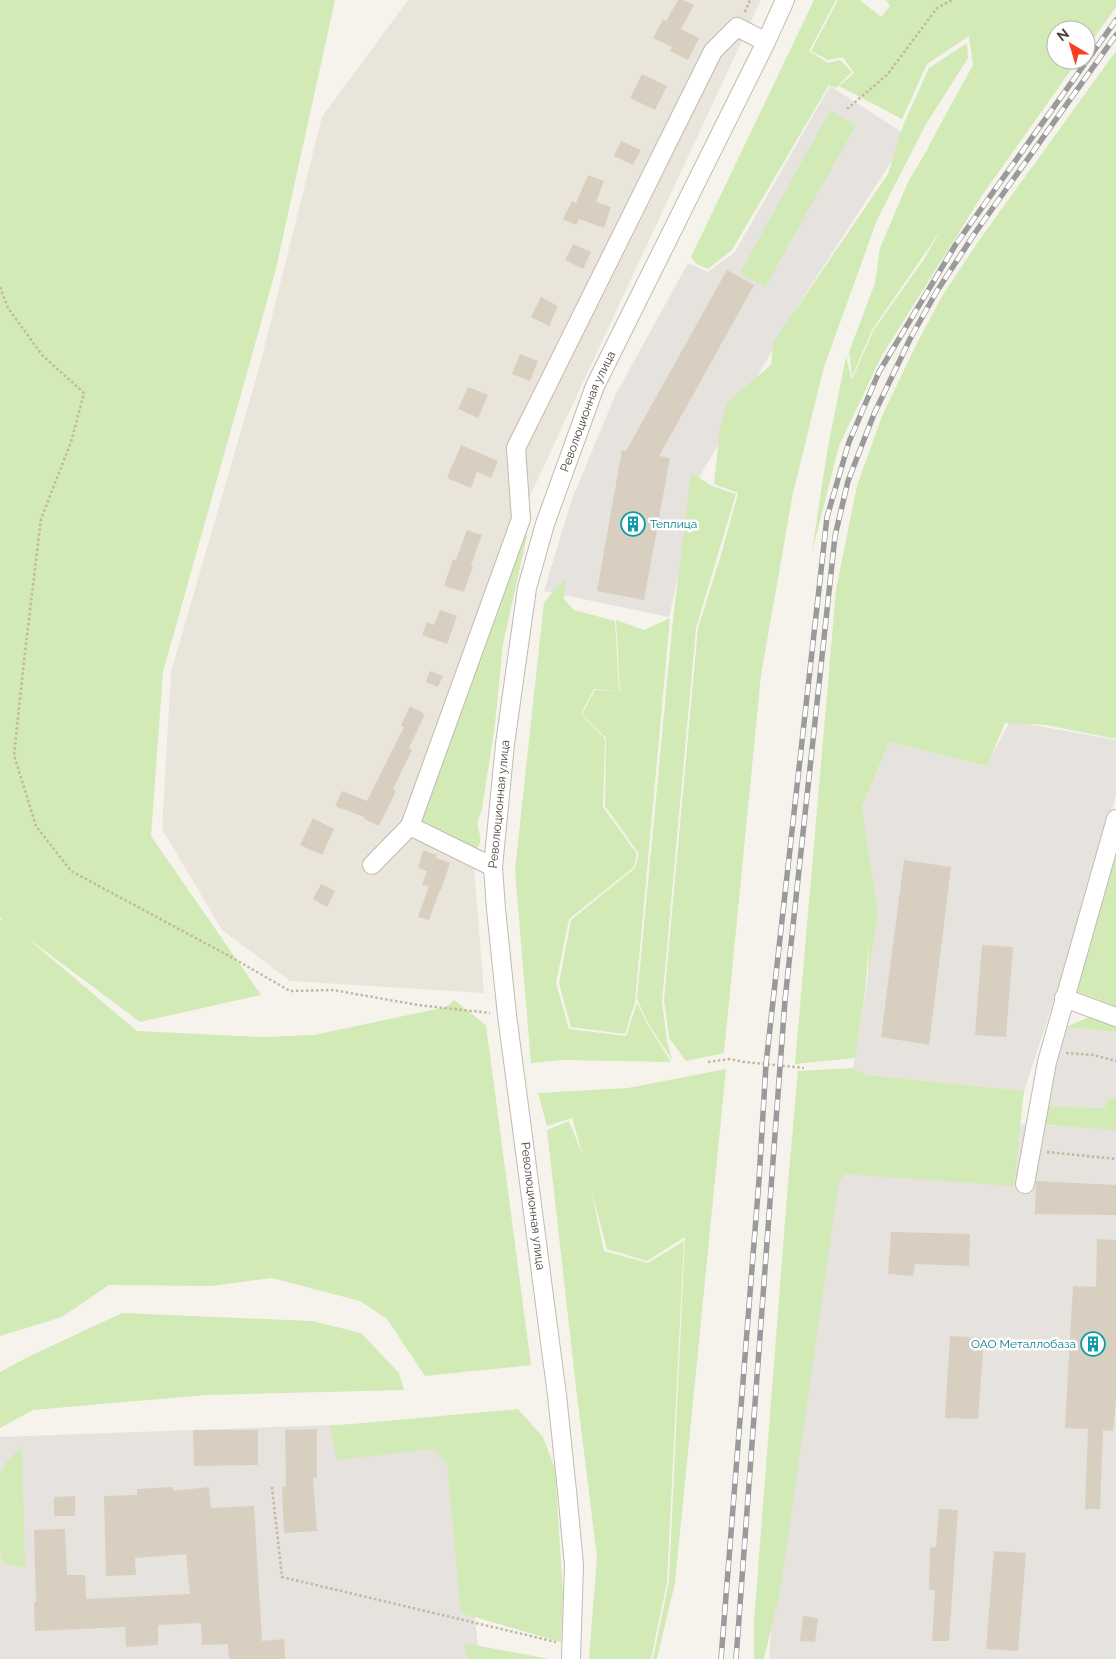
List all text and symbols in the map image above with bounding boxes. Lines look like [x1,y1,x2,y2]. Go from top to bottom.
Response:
north arrow [1046,20,1096,70]
text: N [1054,25,1072,44]
street label: Революционная улица [558,349,618,474]
building icon: Теплица [620,511,646,537]
place label: Теплица [650,517,697,531]
street label: Революционная улица [486,739,512,869]
street label: Революционная улица [518,1141,548,1271]
building icon: ОАО Металлобаза [1080,1331,1106,1357]
place label: ОАО Металлобаза [971,1337,1076,1351]

